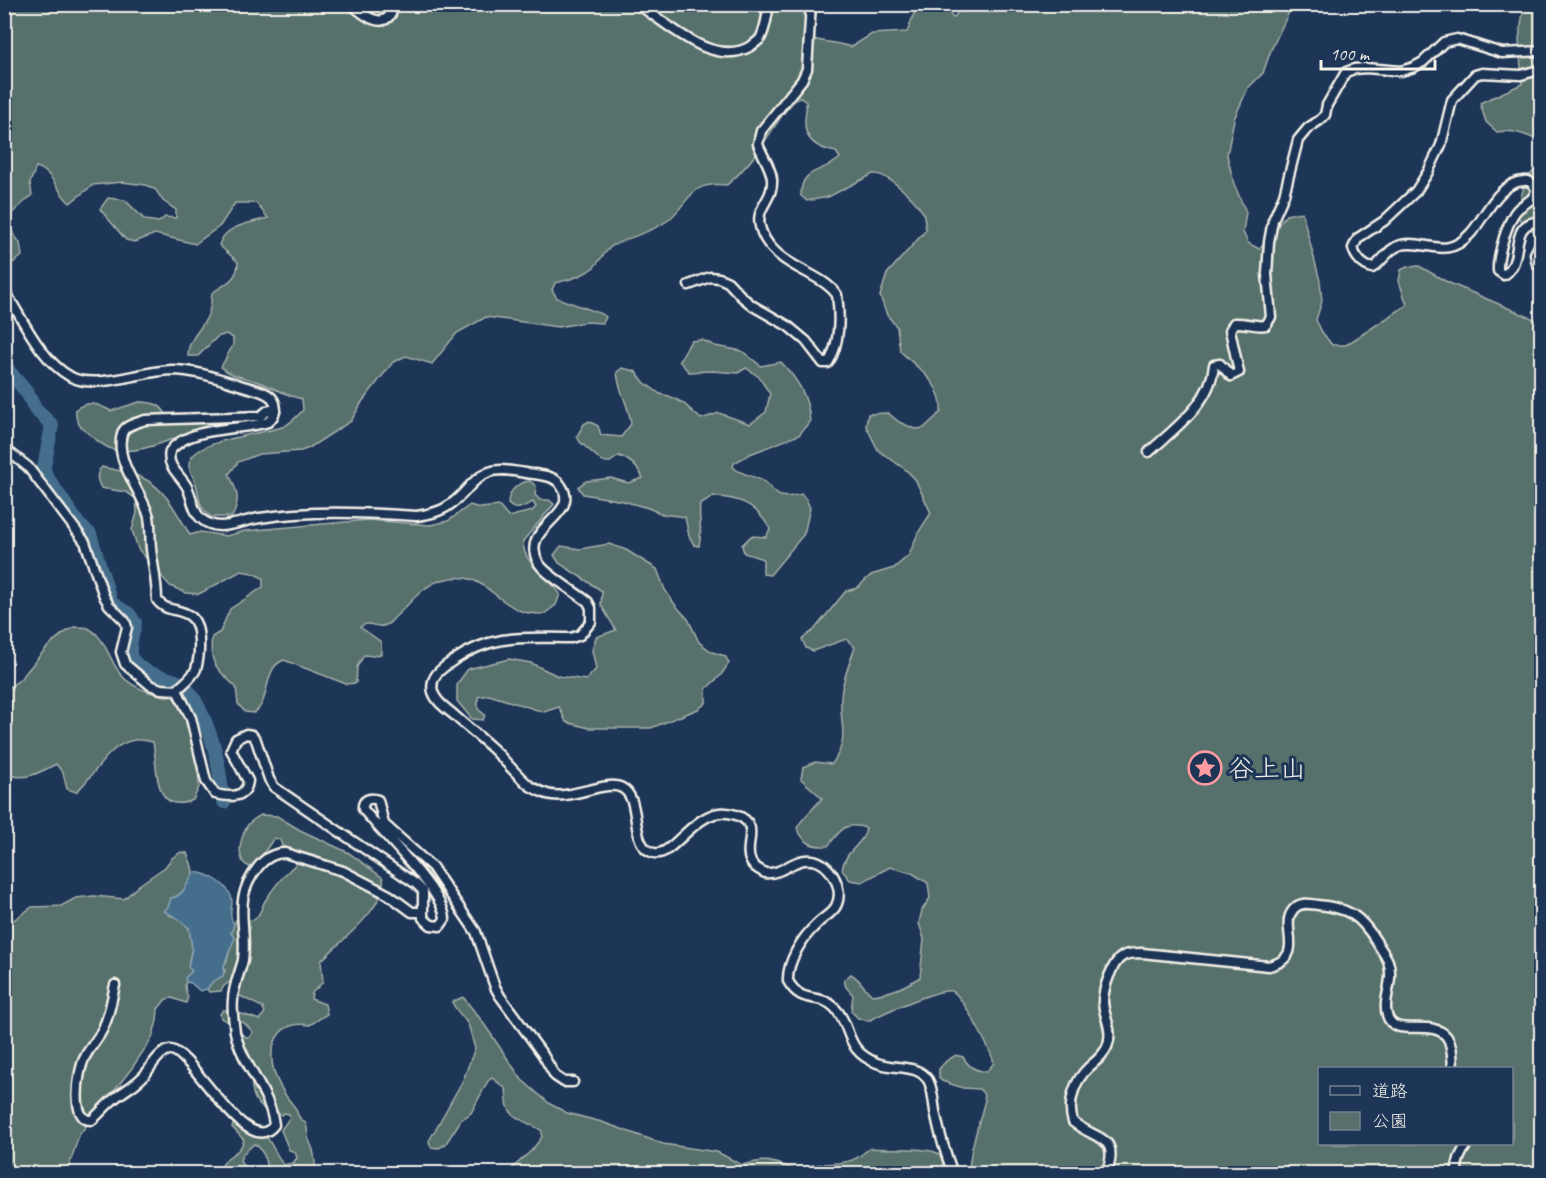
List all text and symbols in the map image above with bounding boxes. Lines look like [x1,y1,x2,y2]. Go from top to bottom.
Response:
scale bar [1321,33,1435,71]
text: 100 m [1330,43,1371,65]
place icon: 谷上山 [1187,750,1223,786]
place label: 谷上山 [1228,752,1306,785]
legend [1318,1067,1513,1145]
text: 道路 [1372,1080,1408,1102]
text: 公園 [1372,1110,1408,1132]

